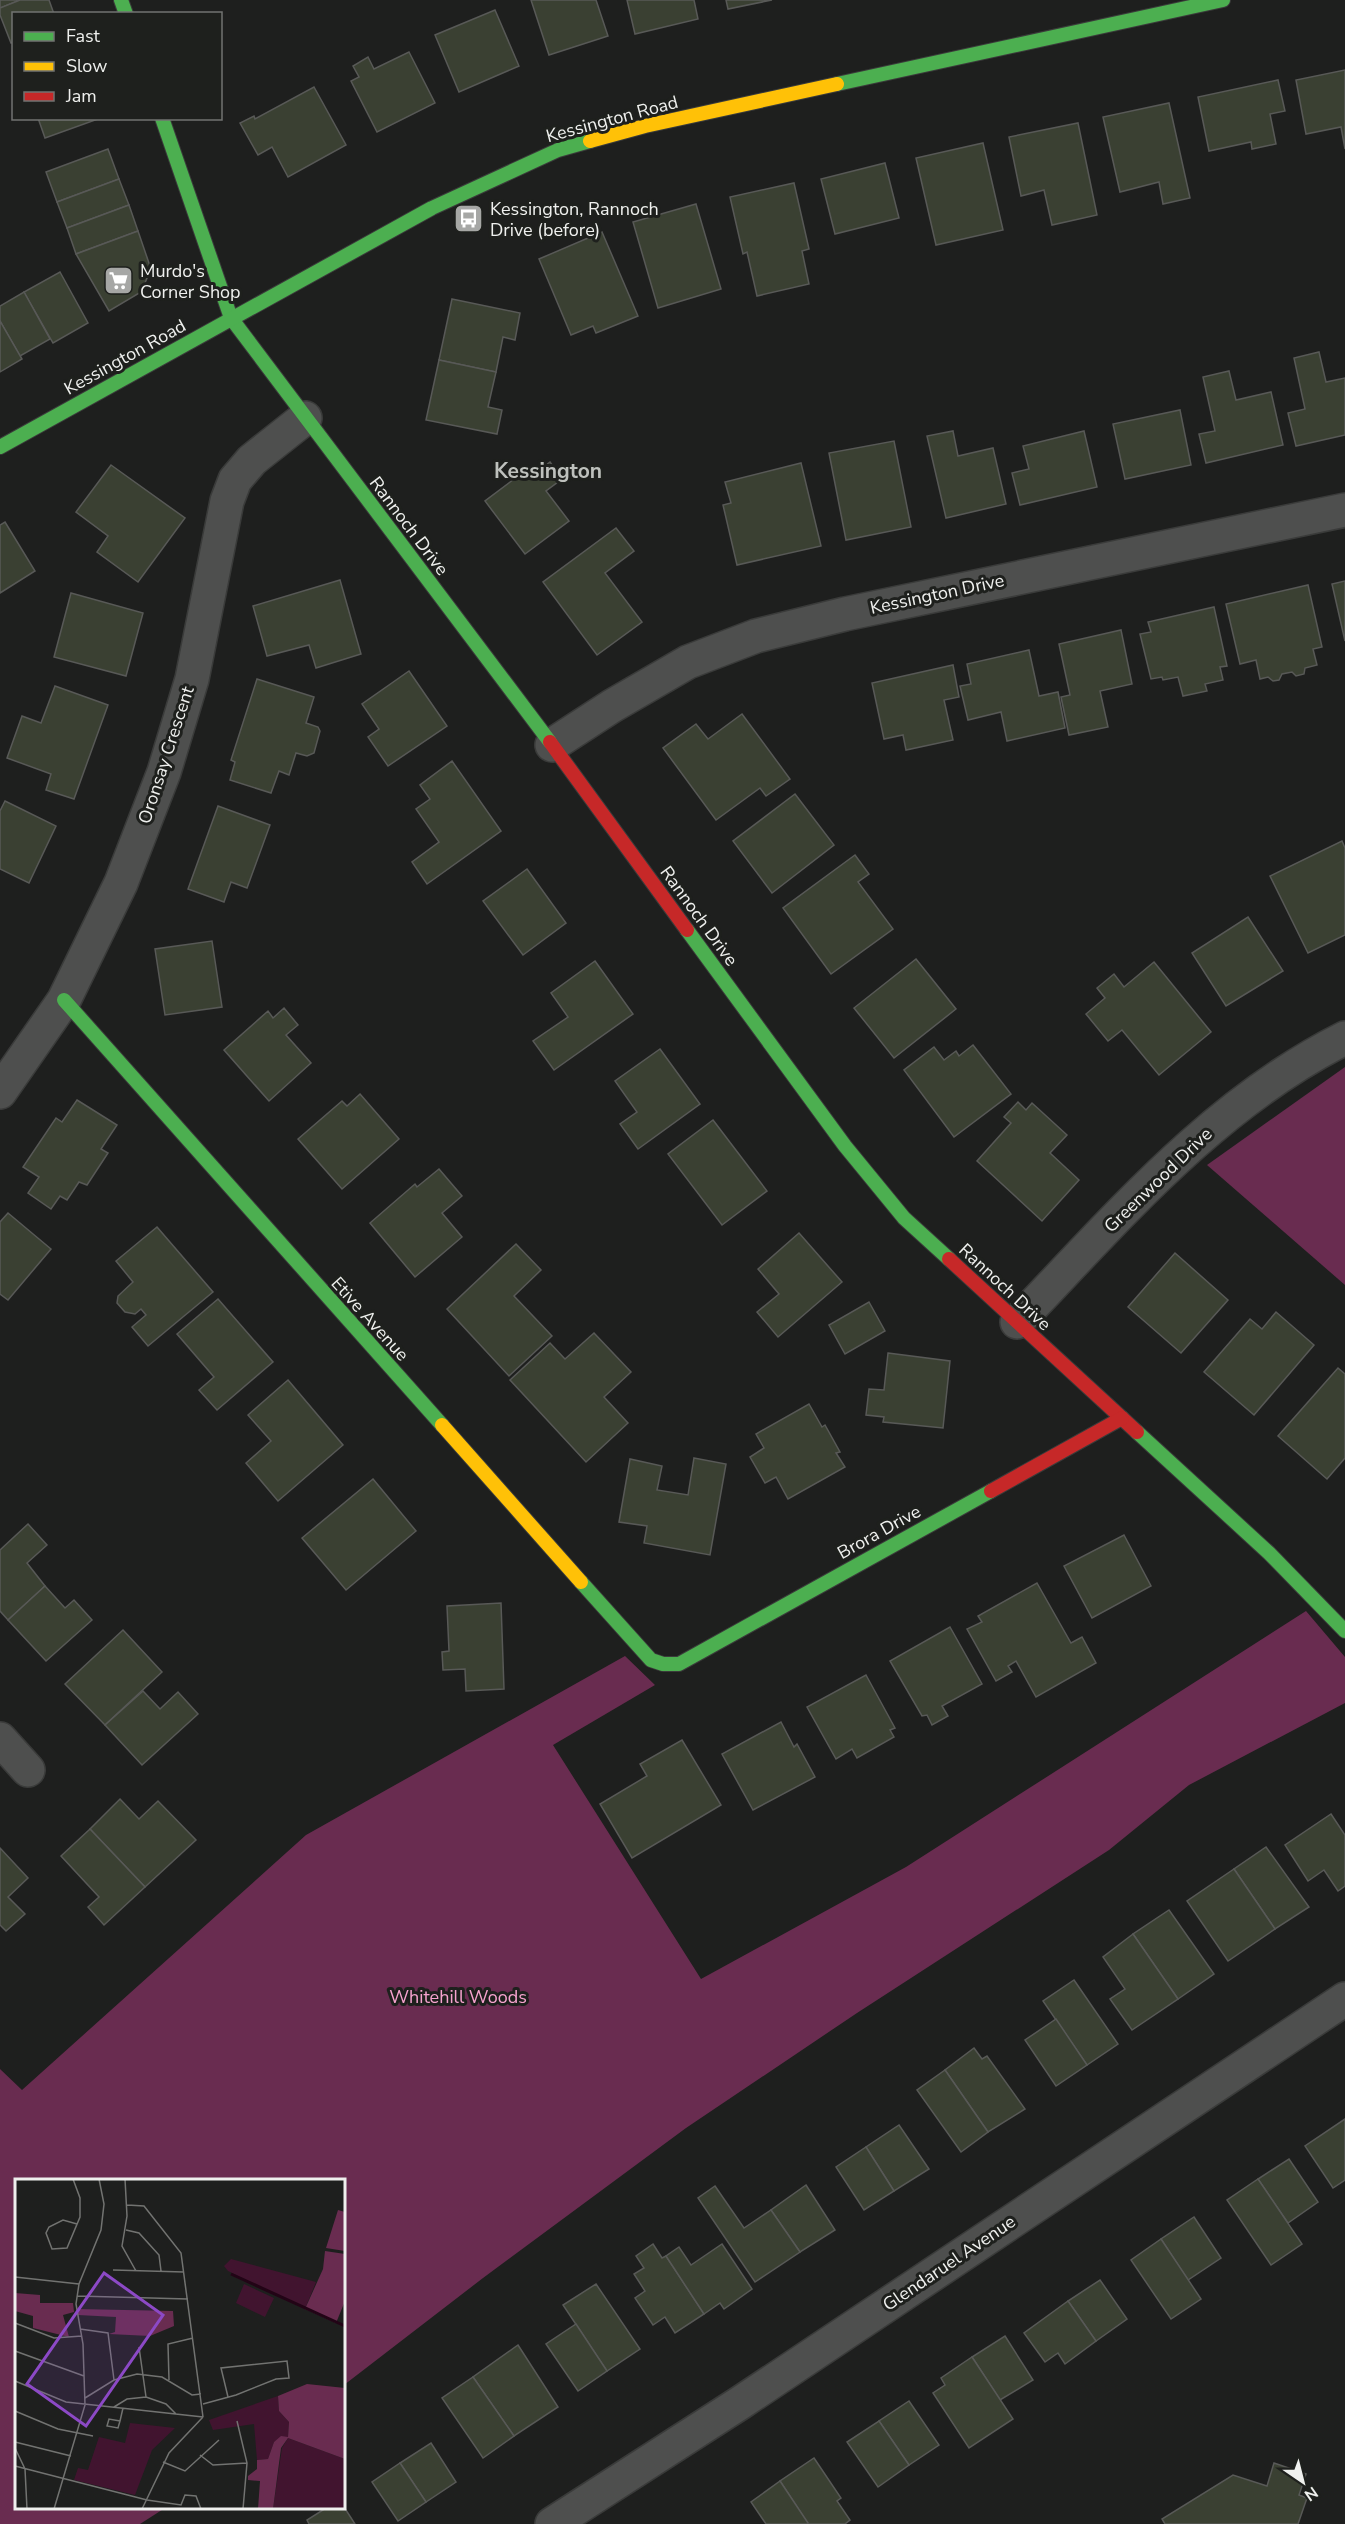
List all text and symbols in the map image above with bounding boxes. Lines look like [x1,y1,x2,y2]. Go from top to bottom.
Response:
legend [12,12,222,120]
text: Fast [66,24,101,48]
text: Slow [66,54,107,78]
text: Jam [65,84,97,108]
street label: Kessington Road [543,90,681,148]
place label: Kessington, Rannoch Drive (before) [490,197,659,242]
bus stop icon: Kessington, Rannoch Drive (before) [453,203,485,235]
place label: Murdo's Corner Shop [140,259,241,304]
supermarket icon: Murdo's Corner Shop [103,265,135,297]
street label: Kessington Road [60,314,190,400]
district label: Kessington [494,457,602,485]
street label: Rannoch Drive [364,472,454,580]
street label: Kessington Drive [868,568,1006,620]
street label: Oronsay Crescent [132,682,200,827]
street label: Rannoch Drive [655,861,743,971]
street label: Greenwood Drive [1099,1122,1217,1238]
street label: Rannoch Drive [954,1238,1056,1336]
street label: Etive Avenue [326,1272,414,1366]
street label: Brora Drive [833,1499,925,1565]
park label: Whitehill Woods [389,1985,527,2009]
inset map [15,2179,345,2509]
street label: Glendaruel Avenue [878,2210,1020,2316]
north arrow [1273,2452,1333,2512]
text: N [1300,2481,1322,2506]

